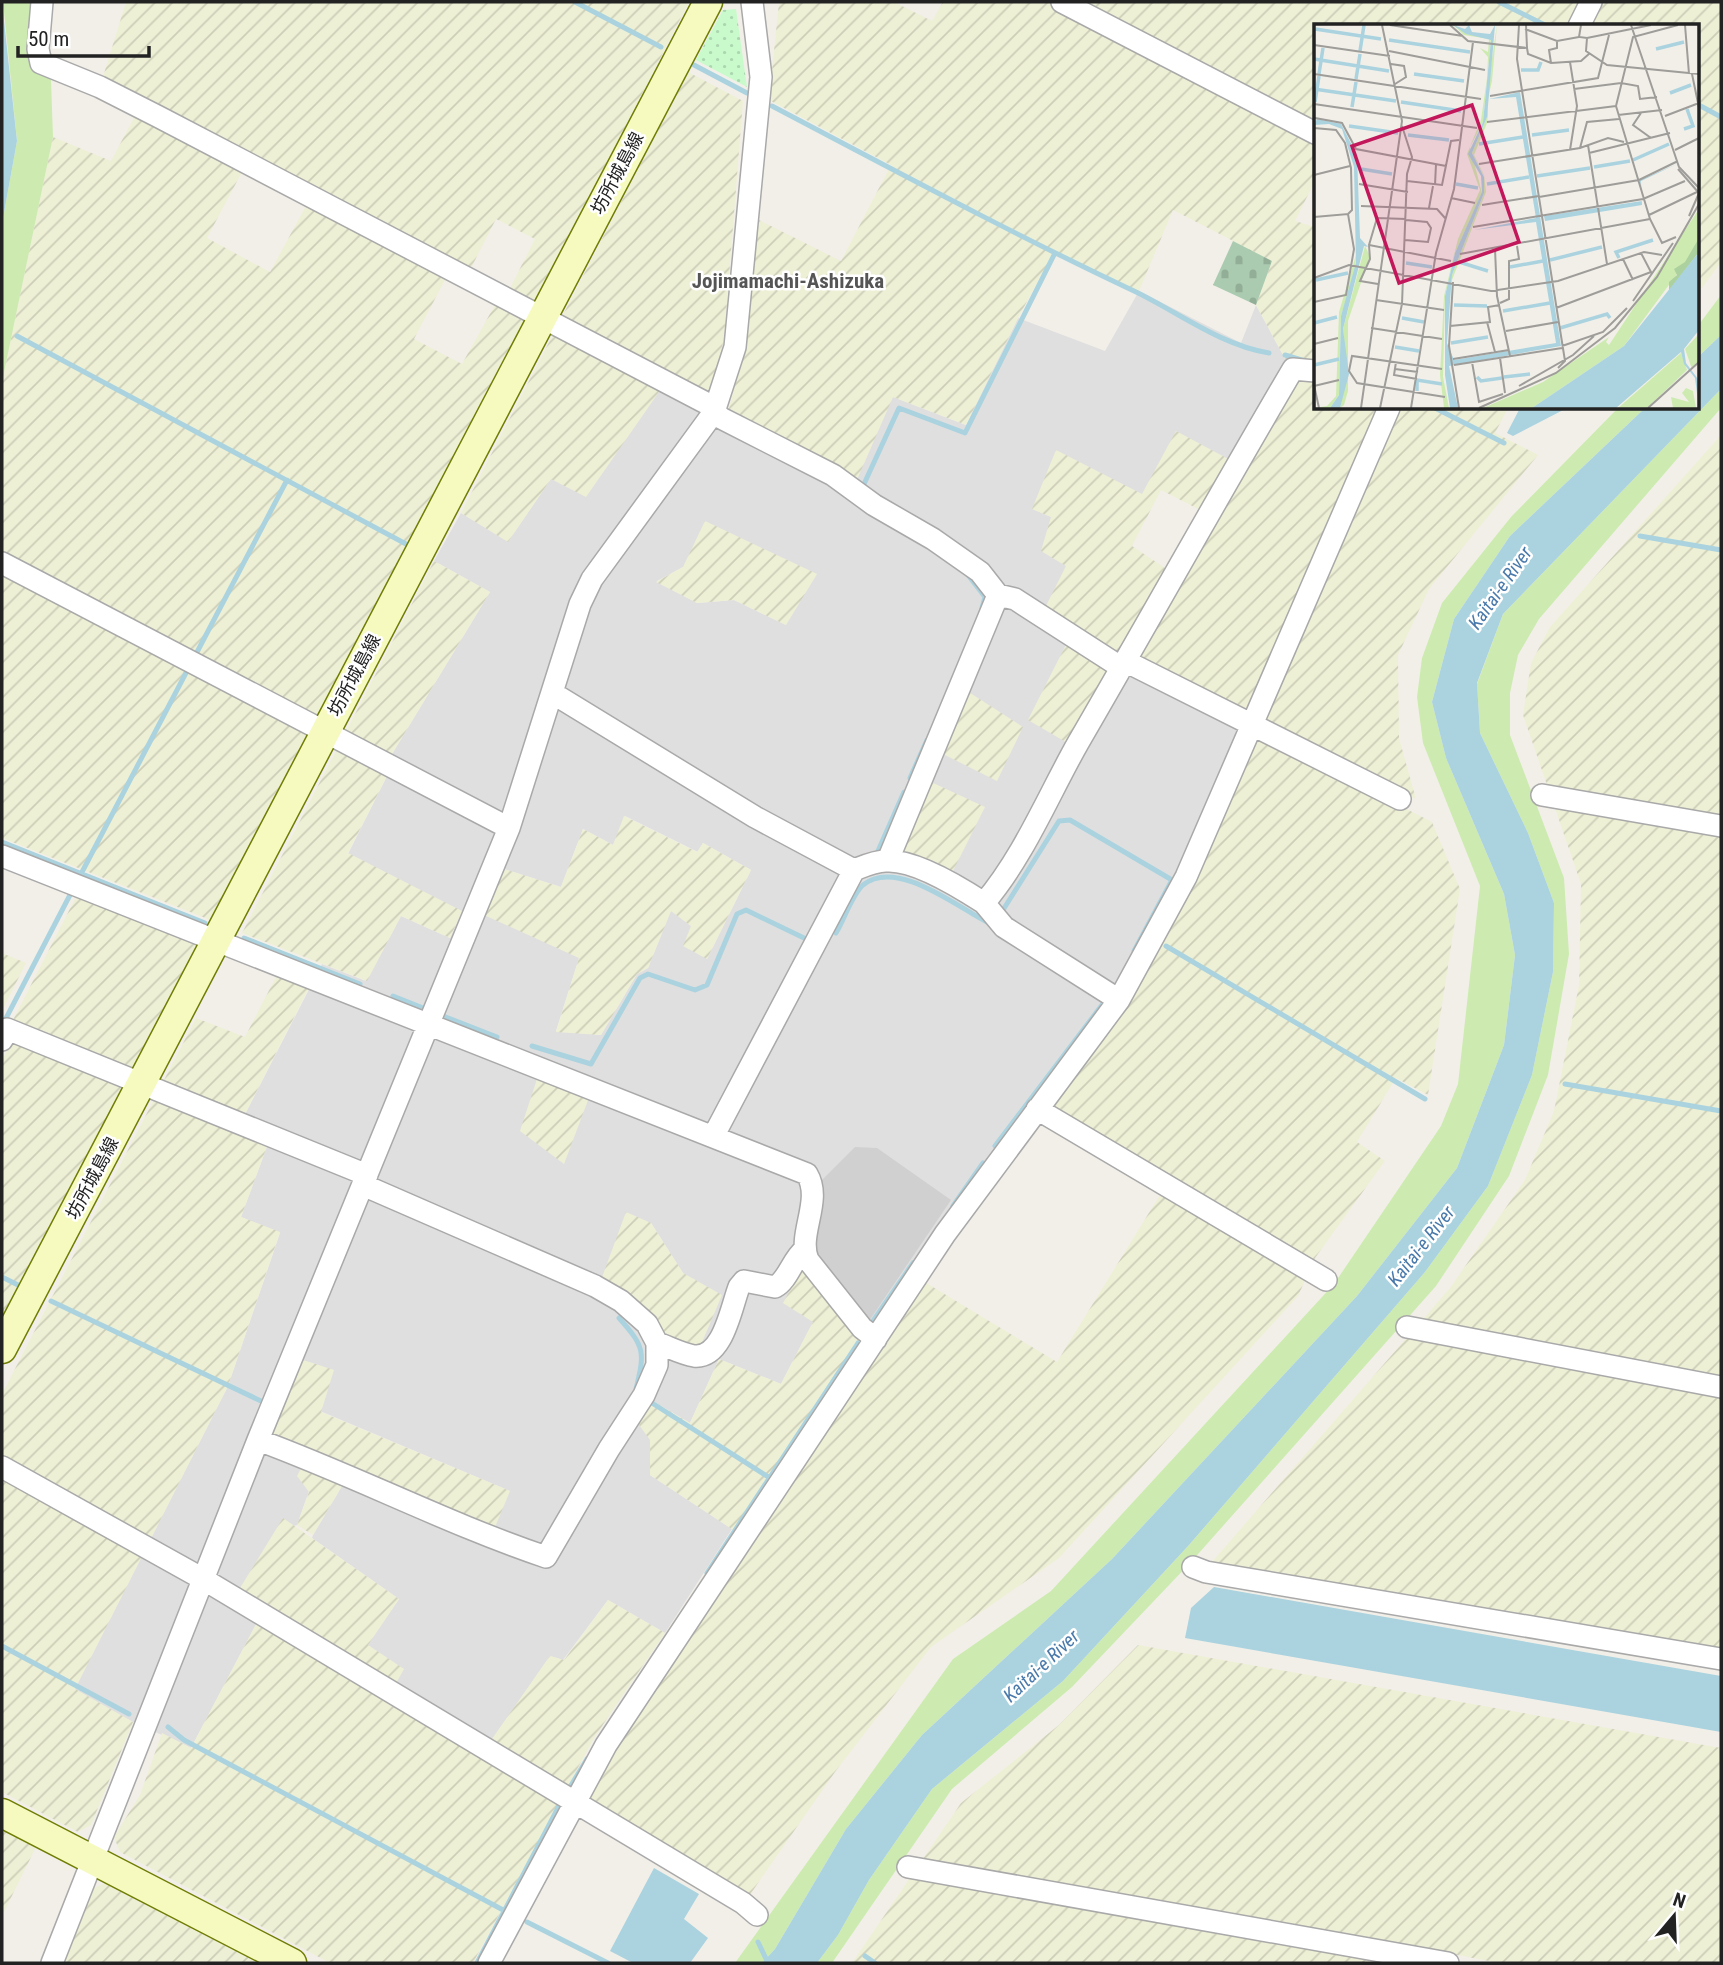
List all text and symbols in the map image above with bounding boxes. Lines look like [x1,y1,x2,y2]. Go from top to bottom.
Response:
scale bar [18,14,149,58]
inset map [1314,24,1698,410]
text: 50 m [28,27,69,51]
street label: 坊所城島線 [587,128,647,218]
district label: Jojimamachi-Ashizuka [692,269,884,293]
water label: Kaitai-e River [1463,542,1537,634]
street label: 坊所城島線 [324,630,384,720]
street label: 坊所城島線 [62,1133,122,1223]
water label: Kaitai-e River [1383,1201,1460,1291]
water label: Kaitai-e River [998,1625,1084,1707]
north arrow [1639,1881,1709,1951]
text: N [1670,1888,1689,1913]

